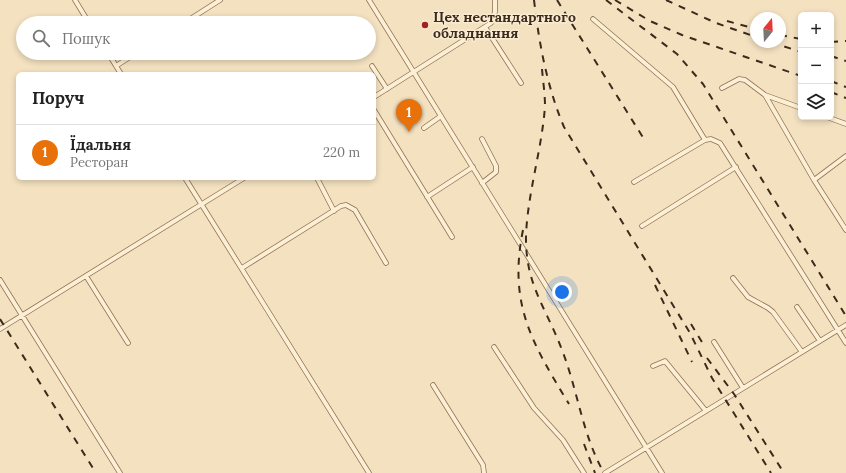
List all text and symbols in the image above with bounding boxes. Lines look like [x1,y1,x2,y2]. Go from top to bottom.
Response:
place label: Цех нестандартного обладнання [433,8,576,42]
north arrow [750,12,786,48]
map controls [798,12,834,120]
button: + [798,12,834,48]
search box [16,16,376,60]
marker: Цех нестандартного обладнання [420,20,430,30]
icon: search [30,27,52,49]
text: Пошук [62,29,110,48]
button: − [798,48,834,84]
button: layers [798,84,834,120]
text: Поруч [32,87,84,109]
pin: 1 [396,99,422,132]
text: Їдальня [70,135,131,154]
text: 1 [42,144,48,161]
text: 220 m [323,144,360,161]
text: Ресторан [70,154,128,171]
your location [552,282,572,302]

